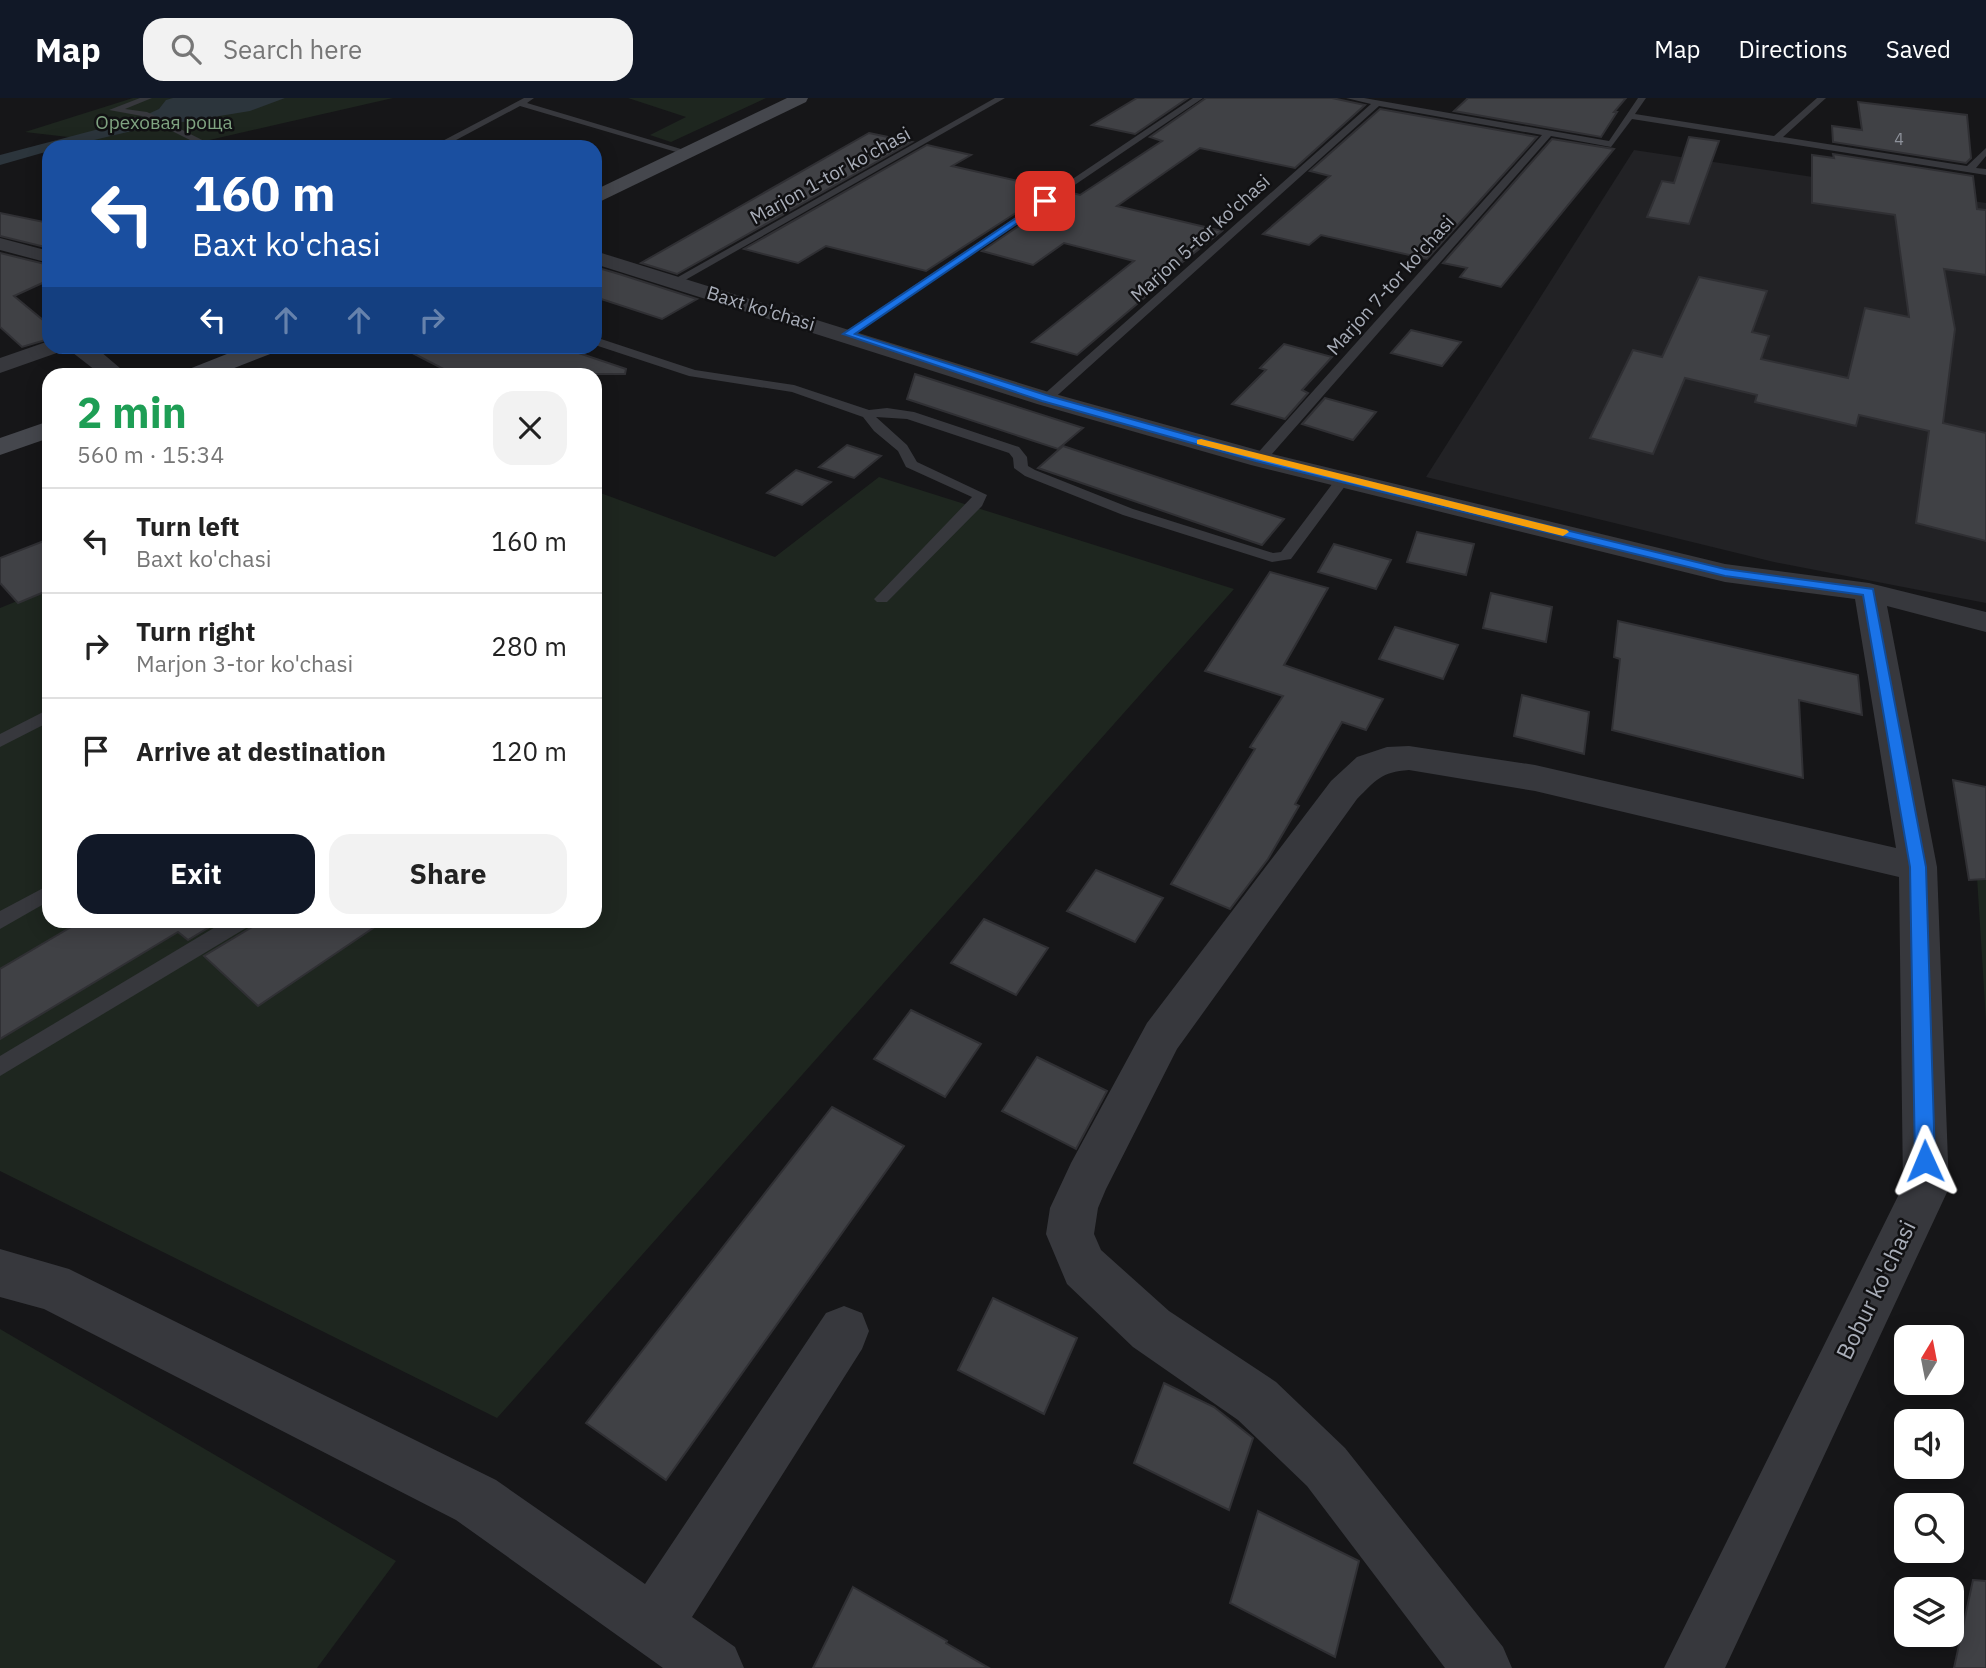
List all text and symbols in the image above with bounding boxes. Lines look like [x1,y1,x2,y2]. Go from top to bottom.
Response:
search box [143,18,633,81]
text: Map [35,28,101,71]
icon: search [167,30,205,68]
text: Search here [223,32,362,66]
text: Map [1654,33,1700,65]
text: Directions [1738,33,1848,65]
text: Saved [1886,33,1951,65]
park label: Ореховая роща [95,110,233,134]
street label: Marjon 1-tor ko'chasi [746,121,914,229]
house number: 4 [1894,129,1904,149]
text: 160 m [192,161,336,224]
icon: left [77,168,168,259]
street label: Marjon 5-tor ko'chasi [1125,169,1275,307]
pin [1015,171,1075,231]
icon: arrive [1026,182,1064,220]
street label: Marjon 7-tor ko'chasi [1321,210,1459,360]
text: Baxt ko'chasi [192,223,381,265]
street label: Baxt ko'chasi [704,280,818,336]
icon: left [194,301,232,339]
icon: ahead [267,301,305,339]
icon: ahead [340,301,378,339]
icon: right [413,301,451,339]
text: 2 min [77,385,187,440]
button: close [493,391,567,465]
text: 560 m · 15:34 [77,439,224,469]
text: Turn left [136,509,239,543]
icon: left [77,522,115,560]
text: 160 m [491,524,567,558]
text: Baxt ko'chasi [136,543,272,573]
text: Turn right [136,614,255,648]
icon: right [77,627,115,665]
text: 280 m [491,629,567,663]
text: Marjon 3-tor ko'chasi [136,648,353,678]
icon: arrive [77,732,115,770]
text: Arrive at destination [136,734,386,768]
text: 120 m [491,734,567,768]
button: Exit [77,834,315,914]
button: Share [329,834,567,914]
position arrow [1888,1124,1962,1198]
street label: Bobur ko'chasi [1828,1215,1922,1364]
north arrow [1894,1325,1964,1395]
map controls [1894,1325,1964,1647]
button: sound [1894,1409,1964,1479]
button: search [1894,1493,1964,1563]
button: layers [1894,1577,1964,1647]

